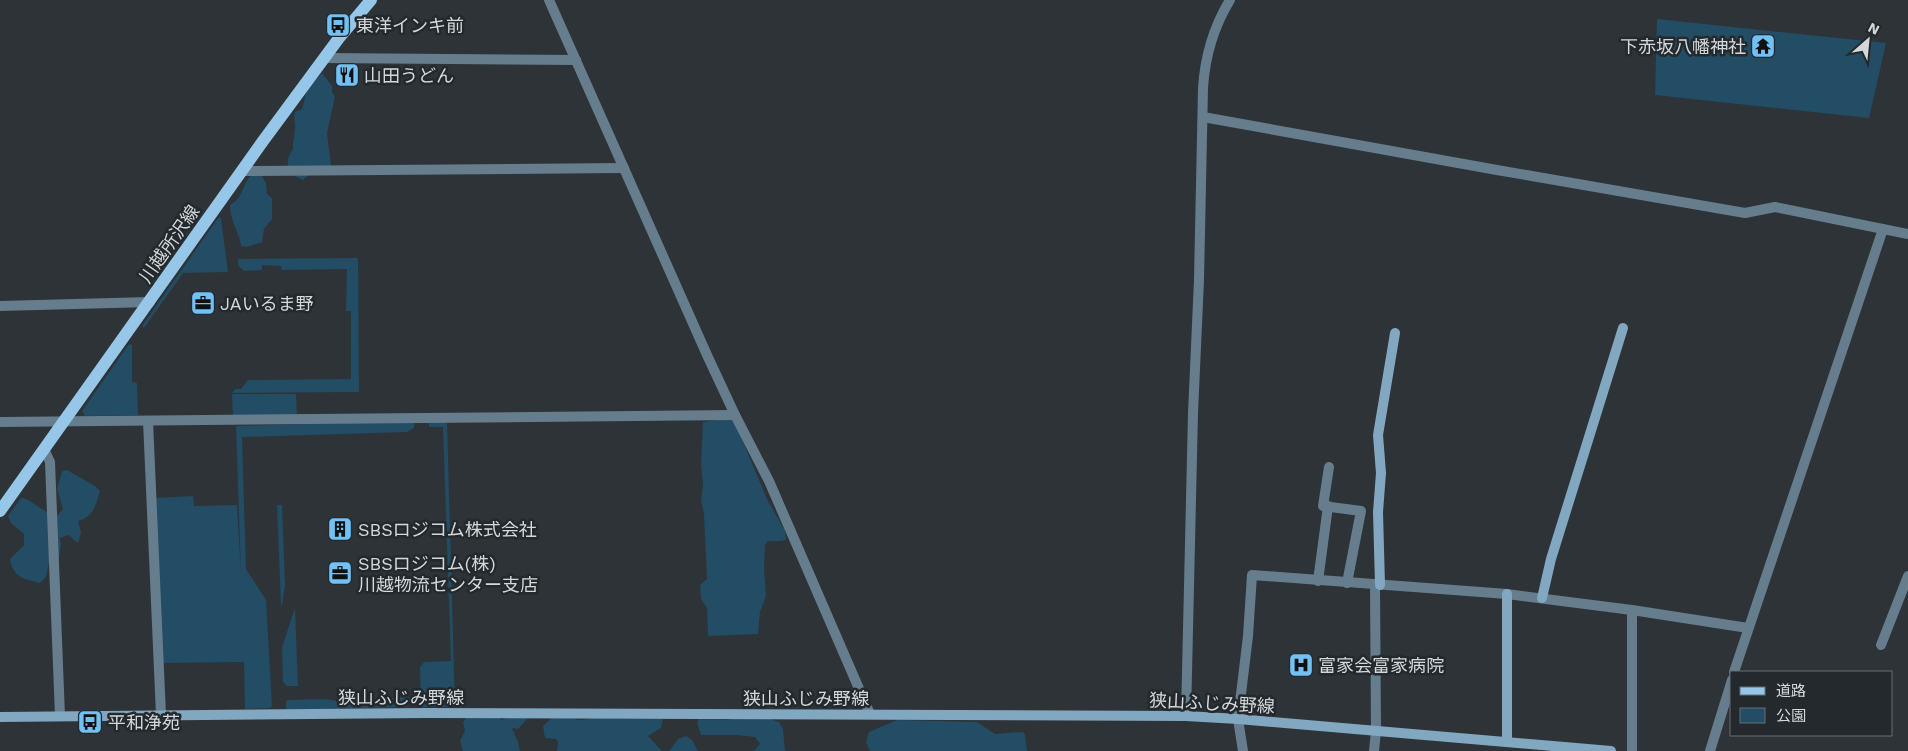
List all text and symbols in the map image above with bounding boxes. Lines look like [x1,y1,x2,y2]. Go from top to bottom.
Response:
bus stop icon: 東洋インキ前 [325,12,351,38]
place label: 東洋インキ前 [356,15,464,36]
north arrow [1843,15,1893,65]
text: N [1866,19,1882,38]
temple icon: 下赤坂八幡神社 [1750,33,1776,59]
place label: 下赤坂八幡神社 [1620,36,1746,57]
restaurant icon: 山田うどん [334,62,360,88]
place label: 山田うどん [364,65,454,86]
street label: 川越所沢線 [135,201,203,287]
office icon: JAいるま野 [190,290,216,316]
place label: JAいるま野 [220,293,314,314]
building icon: SBSロジコム株式会社 [327,516,353,542]
place label: SBSロジコム株式会社 [358,519,537,540]
place label: SBSロジコム(株) 川越物流センター支店 [358,553,538,595]
office icon: SBSロジコム(株) 川越物流センター支店 [327,560,353,586]
hospital icon: 富家会富家病院 [1288,652,1314,678]
place label: 富家会富家病院 [1318,655,1444,676]
legend [1730,671,1893,736]
text: 道路 [1776,682,1806,700]
street label: 狭山ふじみ野線 [338,687,464,708]
street label: 狭山ふじみ野線 [743,688,869,709]
street label: 狭山ふじみ野線 [1149,689,1275,717]
text: 公園 [1776,707,1806,725]
bus stop icon: 平和浄苑 [77,709,103,735]
place label: 平和浄苑 [108,712,180,733]

